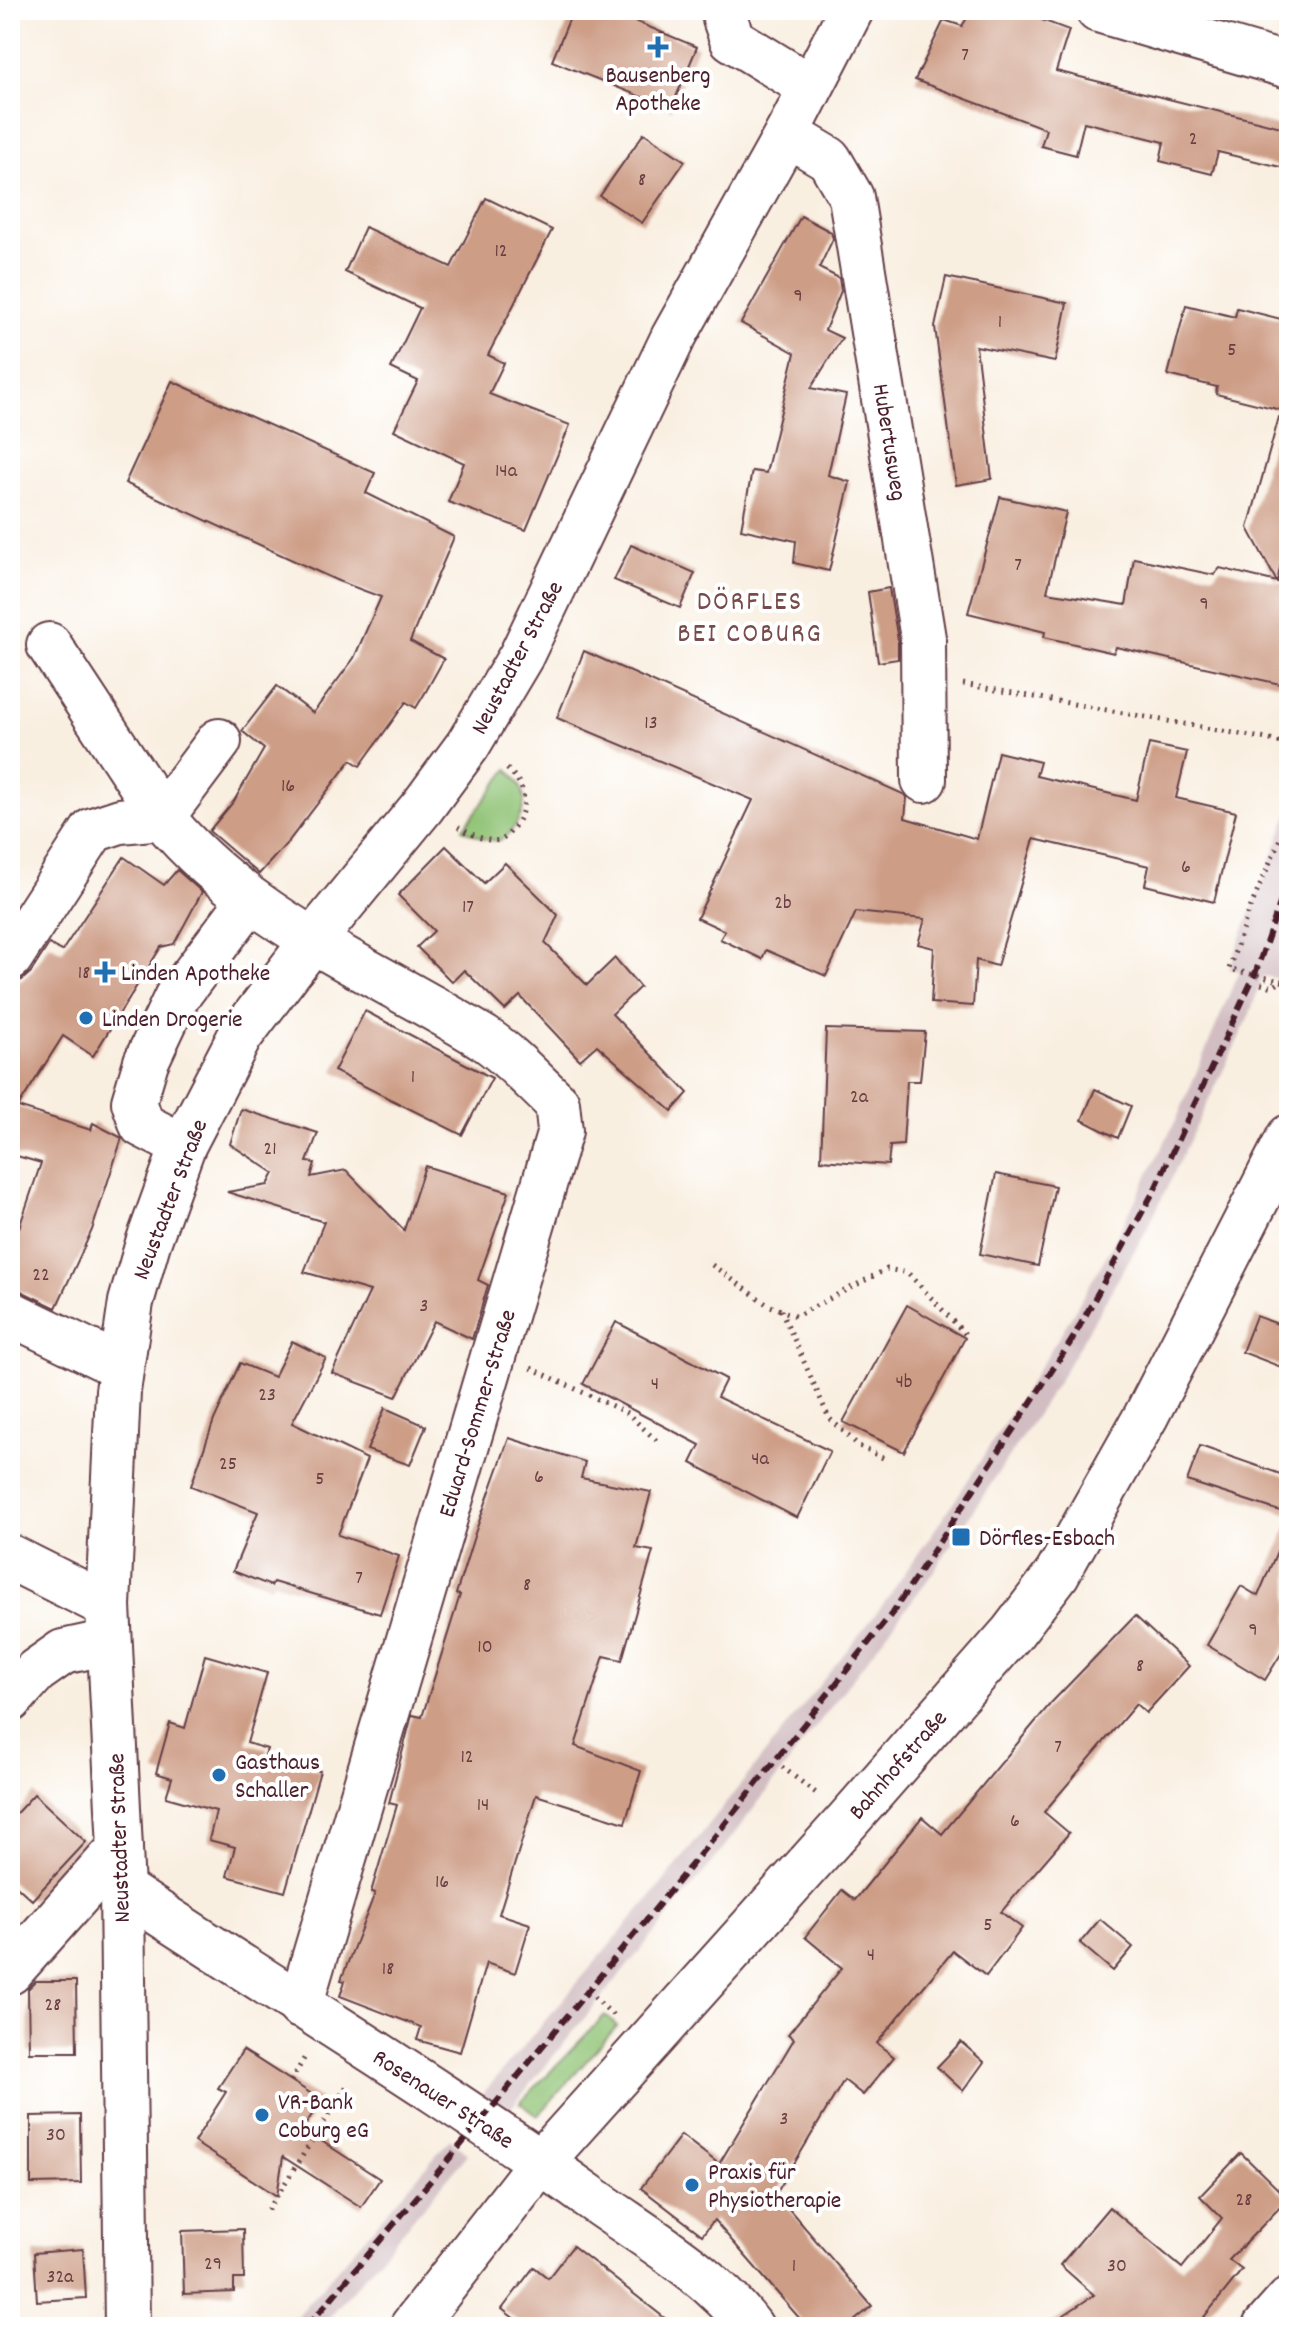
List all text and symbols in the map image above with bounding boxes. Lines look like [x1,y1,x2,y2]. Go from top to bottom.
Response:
marker: Bausenberg Apotheke [649,38,667,56]
house number: 7 [961,42,969,70]
place label: Bausenberg Apotheke [605,60,711,122]
house number: 2 [1189,126,1197,154]
house number: 8 [638,167,646,195]
house number: 12 [494,238,508,266]
house number: 9 [793,283,803,311]
house number: 1 [998,309,1002,337]
house number: 5 [1227,337,1237,365]
street label: Hubertusweg [862,381,914,504]
house number: 14a [495,458,518,486]
house number: 7 [1014,552,1022,580]
street label: Neustadter Straße [464,576,573,741]
district label: DÖRFLES BEI COBURG [677,584,823,656]
house number: 9 [1199,591,1209,619]
house number: 13 [644,710,658,738]
house number: 16 [281,773,295,801]
house number: 6 [1181,854,1191,882]
house number: 2b [774,890,792,918]
house number: 17 [462,894,474,922]
place label: Linden Apotheke [121,958,270,992]
house number: 18 [78,960,90,988]
marker: Linden Apotheke [96,963,114,981]
place label: Linden Drogerie [102,1004,243,1038]
marker: Linden Drogerie [77,1009,95,1027]
house number: 1 [411,1064,415,1092]
house number: 2a [850,1084,869,1112]
street label: Neustadter Straße [126,1115,218,1285]
house number: 21 [263,1136,277,1164]
house number: 22 [32,1262,50,1290]
house number: 3 [420,1293,428,1321]
street label: Eduard-Sommer-Straße [431,1306,527,1522]
house number: 4b [896,1369,912,1397]
house number: 4 [651,1371,659,1399]
house number: 23 [258,1382,276,1410]
house number: 4a [751,1446,769,1474]
house number: 25 [219,1451,237,1479]
house number: 6 [534,1464,544,1492]
house number: 5 [315,1466,325,1494]
place label: Dörfles-Esbach [979,1523,1115,1557]
marker: Dörfles-Esbach [950,1526,972,1548]
house number: 7 [355,1565,363,1593]
house number: 8 [523,1572,531,1600]
house number: 9 [1248,1617,1258,1645]
house number: 10 [477,1634,493,1662]
house number: 8 [1136,1653,1144,1681]
street label: Bahnhofstraße [842,1704,957,1828]
house number: 7 [1054,1734,1062,1762]
house number: 12 [460,1744,474,1772]
place label: Gasthaus Schaller [235,1747,320,1809]
street label: Neustadter Straße [101,1753,141,1923]
marker: Gasthaus Schaller [210,1766,228,1784]
house number: 14 [477,1792,489,1820]
house number: 6 [1010,1808,1020,1836]
house number: 16 [435,1869,449,1897]
house number: 5 [983,1912,993,1940]
house number: 4 [867,1942,875,1970]
house number: 18 [382,1956,394,1984]
house number: 28 [45,1992,61,2020]
street label: Rosenauer Straße [365,2042,520,2159]
place label: VR-Bank Coburg eG [278,2087,369,2149]
marker: VR-Bank Coburg eG [253,2106,271,2124]
house number: 3 [780,2106,788,2134]
house number: 30 [46,2122,66,2150]
place label: Praxis für Physiotherapie [708,2157,841,2219]
marker: Praxis für Physiotherapie [683,2176,701,2194]
house number: 28 [1236,2187,1252,2215]
house number: 29 [204,2251,222,2279]
house number: 1 [792,2253,796,2281]
house number: 30 [1107,2253,1127,2281]
house number: 32a [47,2264,74,2292]

